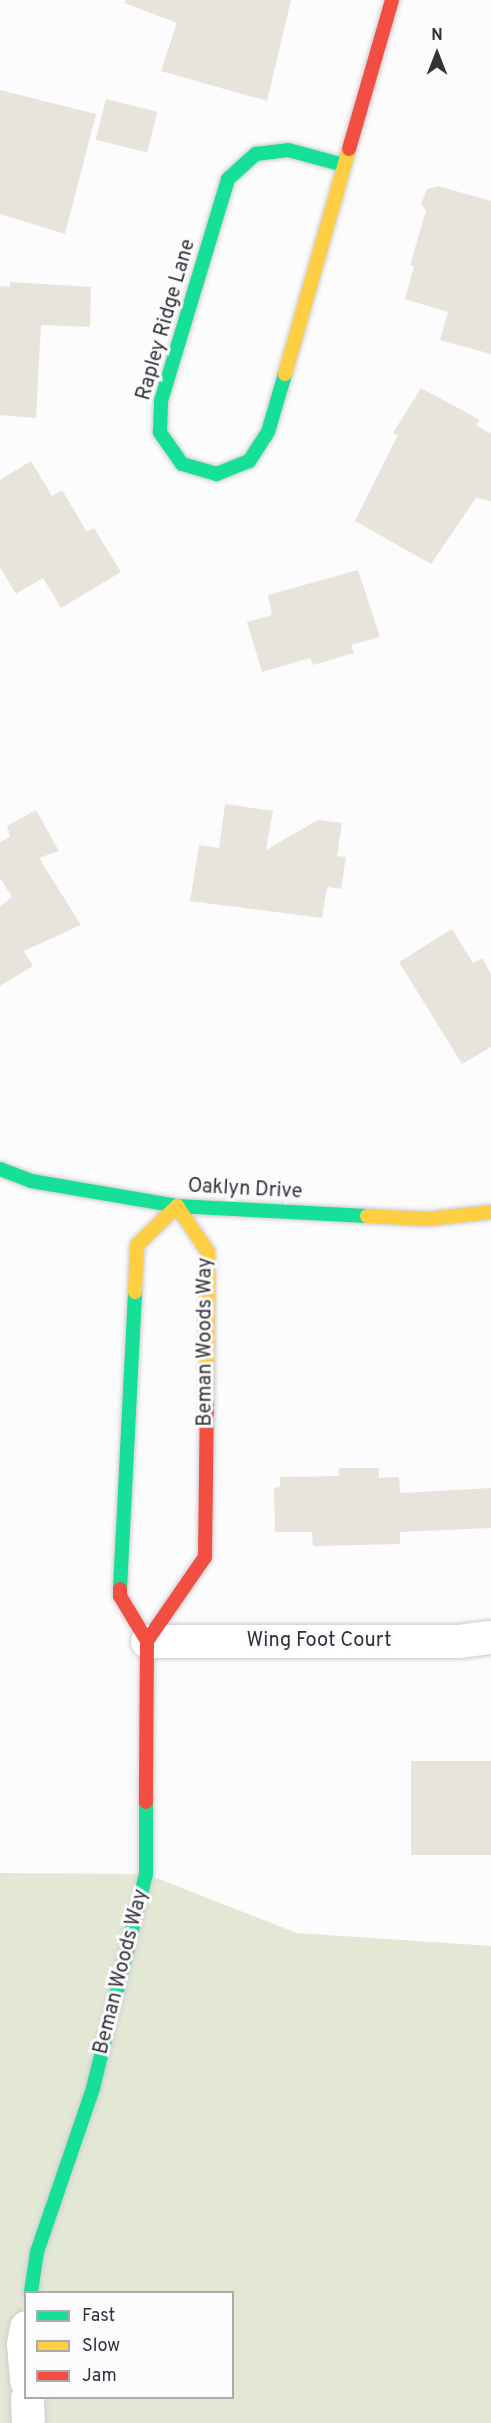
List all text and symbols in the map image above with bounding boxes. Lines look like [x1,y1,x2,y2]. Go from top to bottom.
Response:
north arrow [407,24,467,84]
text: N [431,26,443,46]
street label: Rapley Ridge Lane [133,237,201,403]
street label: Oaklyn Drive [187,1175,303,1205]
street label: Beman Woods Way [194,1257,218,1427]
street label: Wing Foot Court [247,1629,391,1653]
street label: Beman Woods Way [90,1887,154,2057]
legend [24,2291,234,2399]
text: Fast [82,2305,115,2328]
text: Slow [82,2335,120,2358]
text: Jam [82,2365,117,2388]

